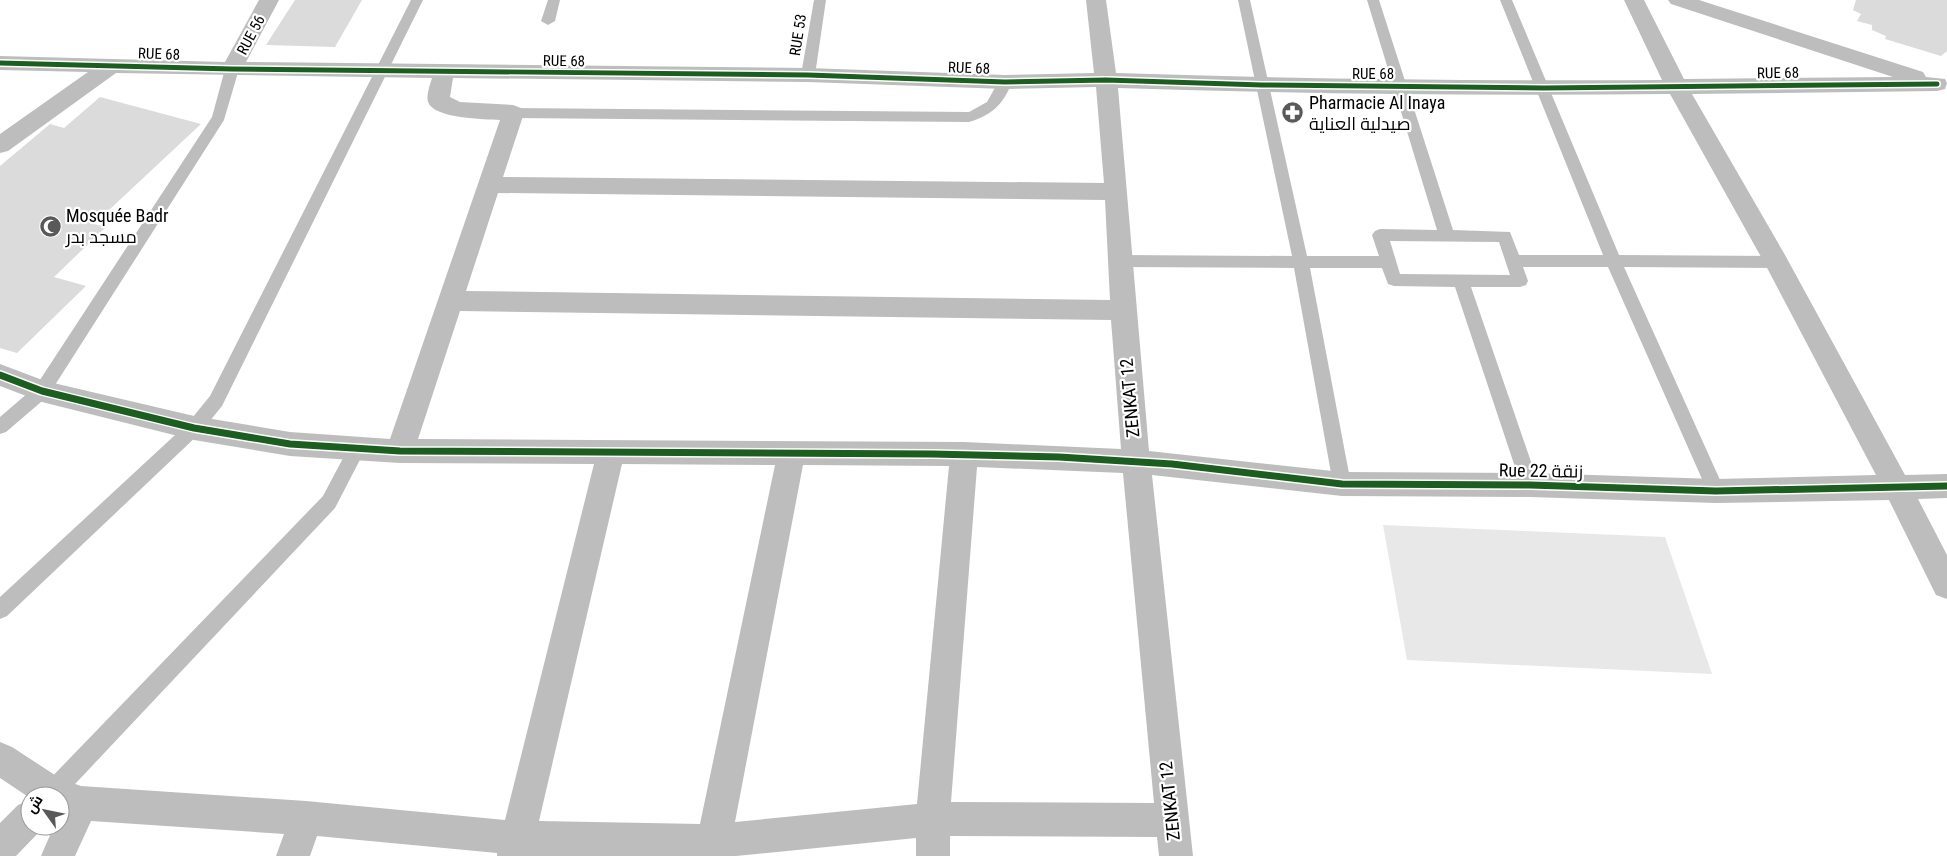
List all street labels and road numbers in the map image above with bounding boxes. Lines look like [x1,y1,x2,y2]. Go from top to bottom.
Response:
street label: RUE 56 [233,12,269,58]
street label: RUE 53 [786,13,810,57]
street label: RUE 68 [138,44,180,64]
street label: RUE 68 [543,52,585,70]
street label: RUE 68 [948,58,990,78]
street label: RUE 68 [1757,64,1799,82]
street label: RUE 68 [1352,65,1394,83]
street label: ZENKAT 12 [1116,357,1143,439]
street label: Rue 22 زنقة [1499,459,1583,483]
street label: ZENKAT 12 [1155,760,1184,842]

